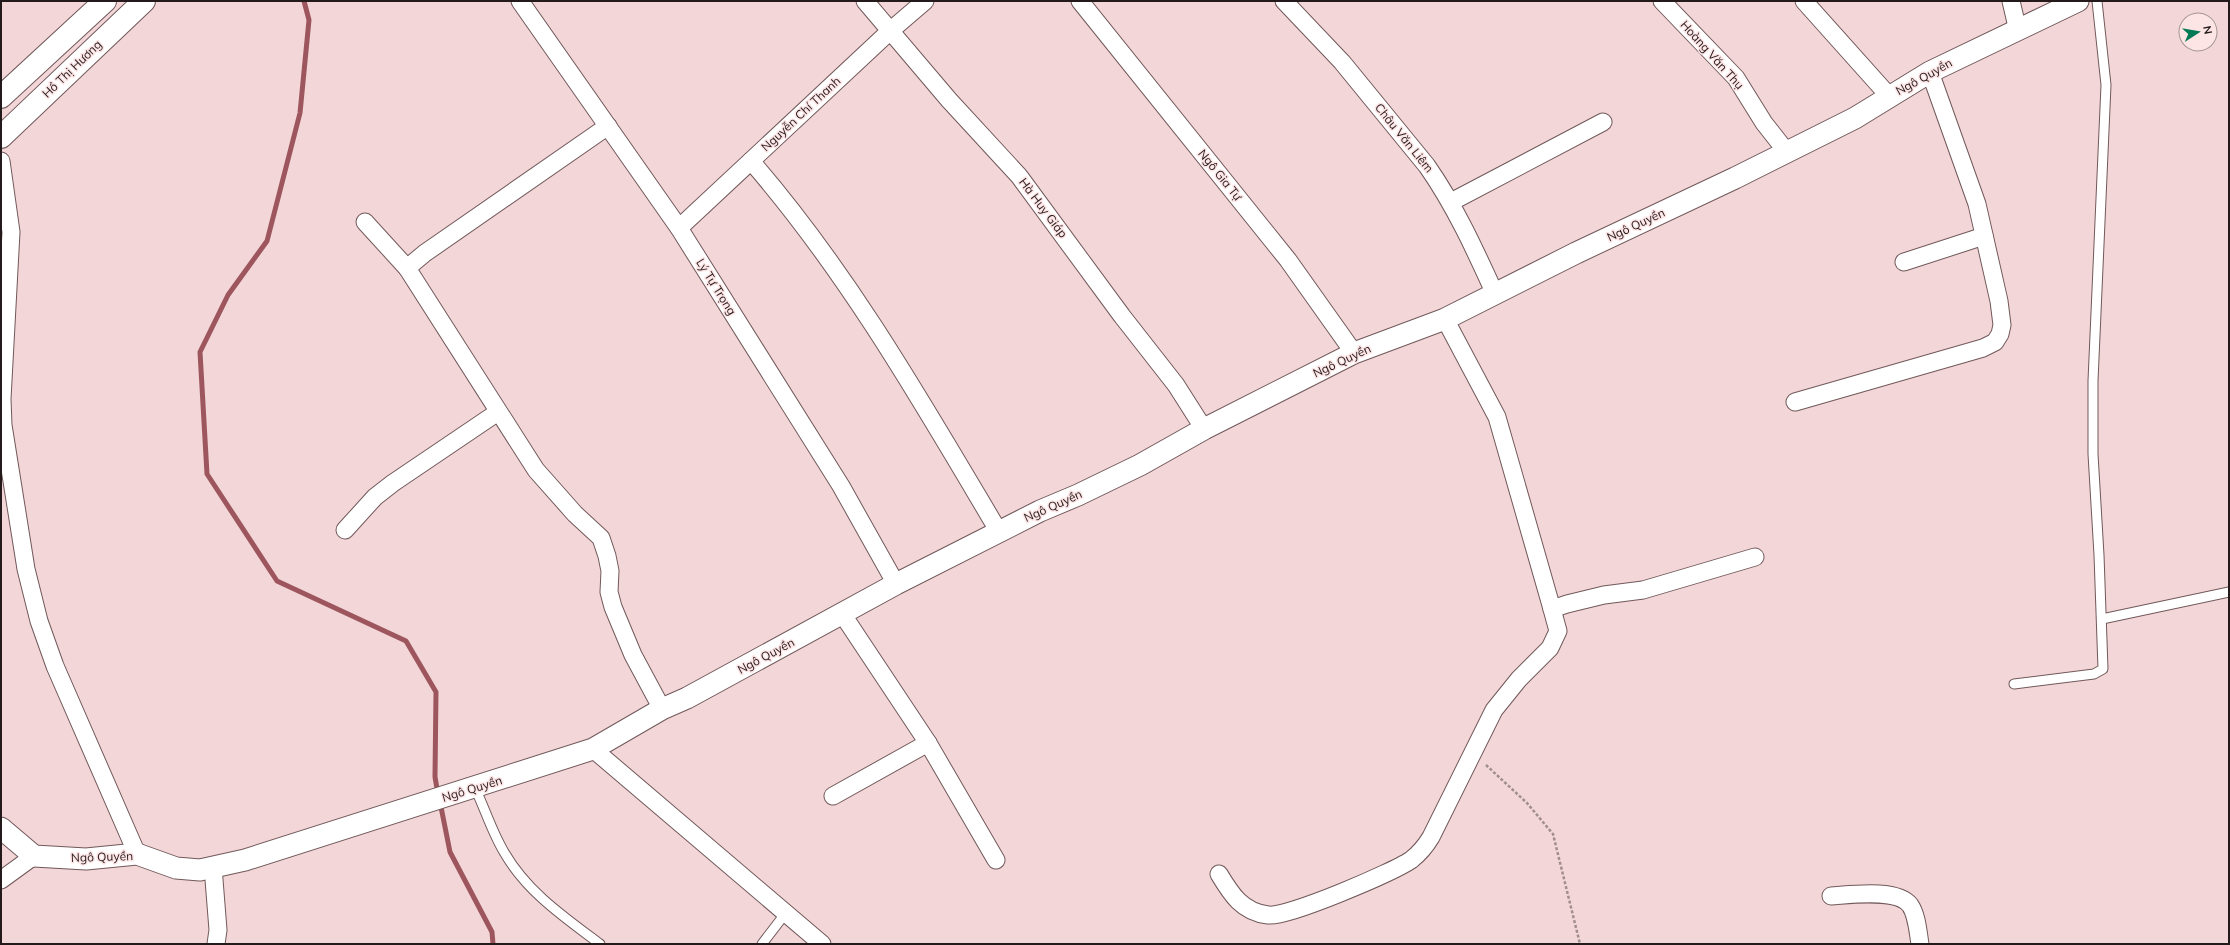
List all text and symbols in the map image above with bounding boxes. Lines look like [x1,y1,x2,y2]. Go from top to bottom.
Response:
north arrow [2178,12,2218,52]
street label: Hoàng Văn Thụ [1677,17,1747,92]
text: N [2200,24,2215,35]
street label: Hồ Thị Hương [39,37,104,101]
street label: Ngô Quyền [1893,55,1955,98]
street label: Nguyễn Chí Thanh [758,73,843,154]
street label: Châu Văn Liêm [1372,100,1437,175]
street label: Ngô Gia Tự [1195,146,1246,204]
street label: Hà Huy Giáp [1016,175,1071,241]
street label: Ngô Quyền [1604,205,1667,244]
street label: Lý Tự Trọng [693,256,740,318]
street label: Ngô Quyền [1310,341,1373,380]
street label: Ngô Quyền [1021,486,1084,525]
street label: Ngô Quyền [735,634,797,677]
street label: Ngô Quyền [440,772,504,805]
street label: Ngô Quyền [71,848,133,865]

